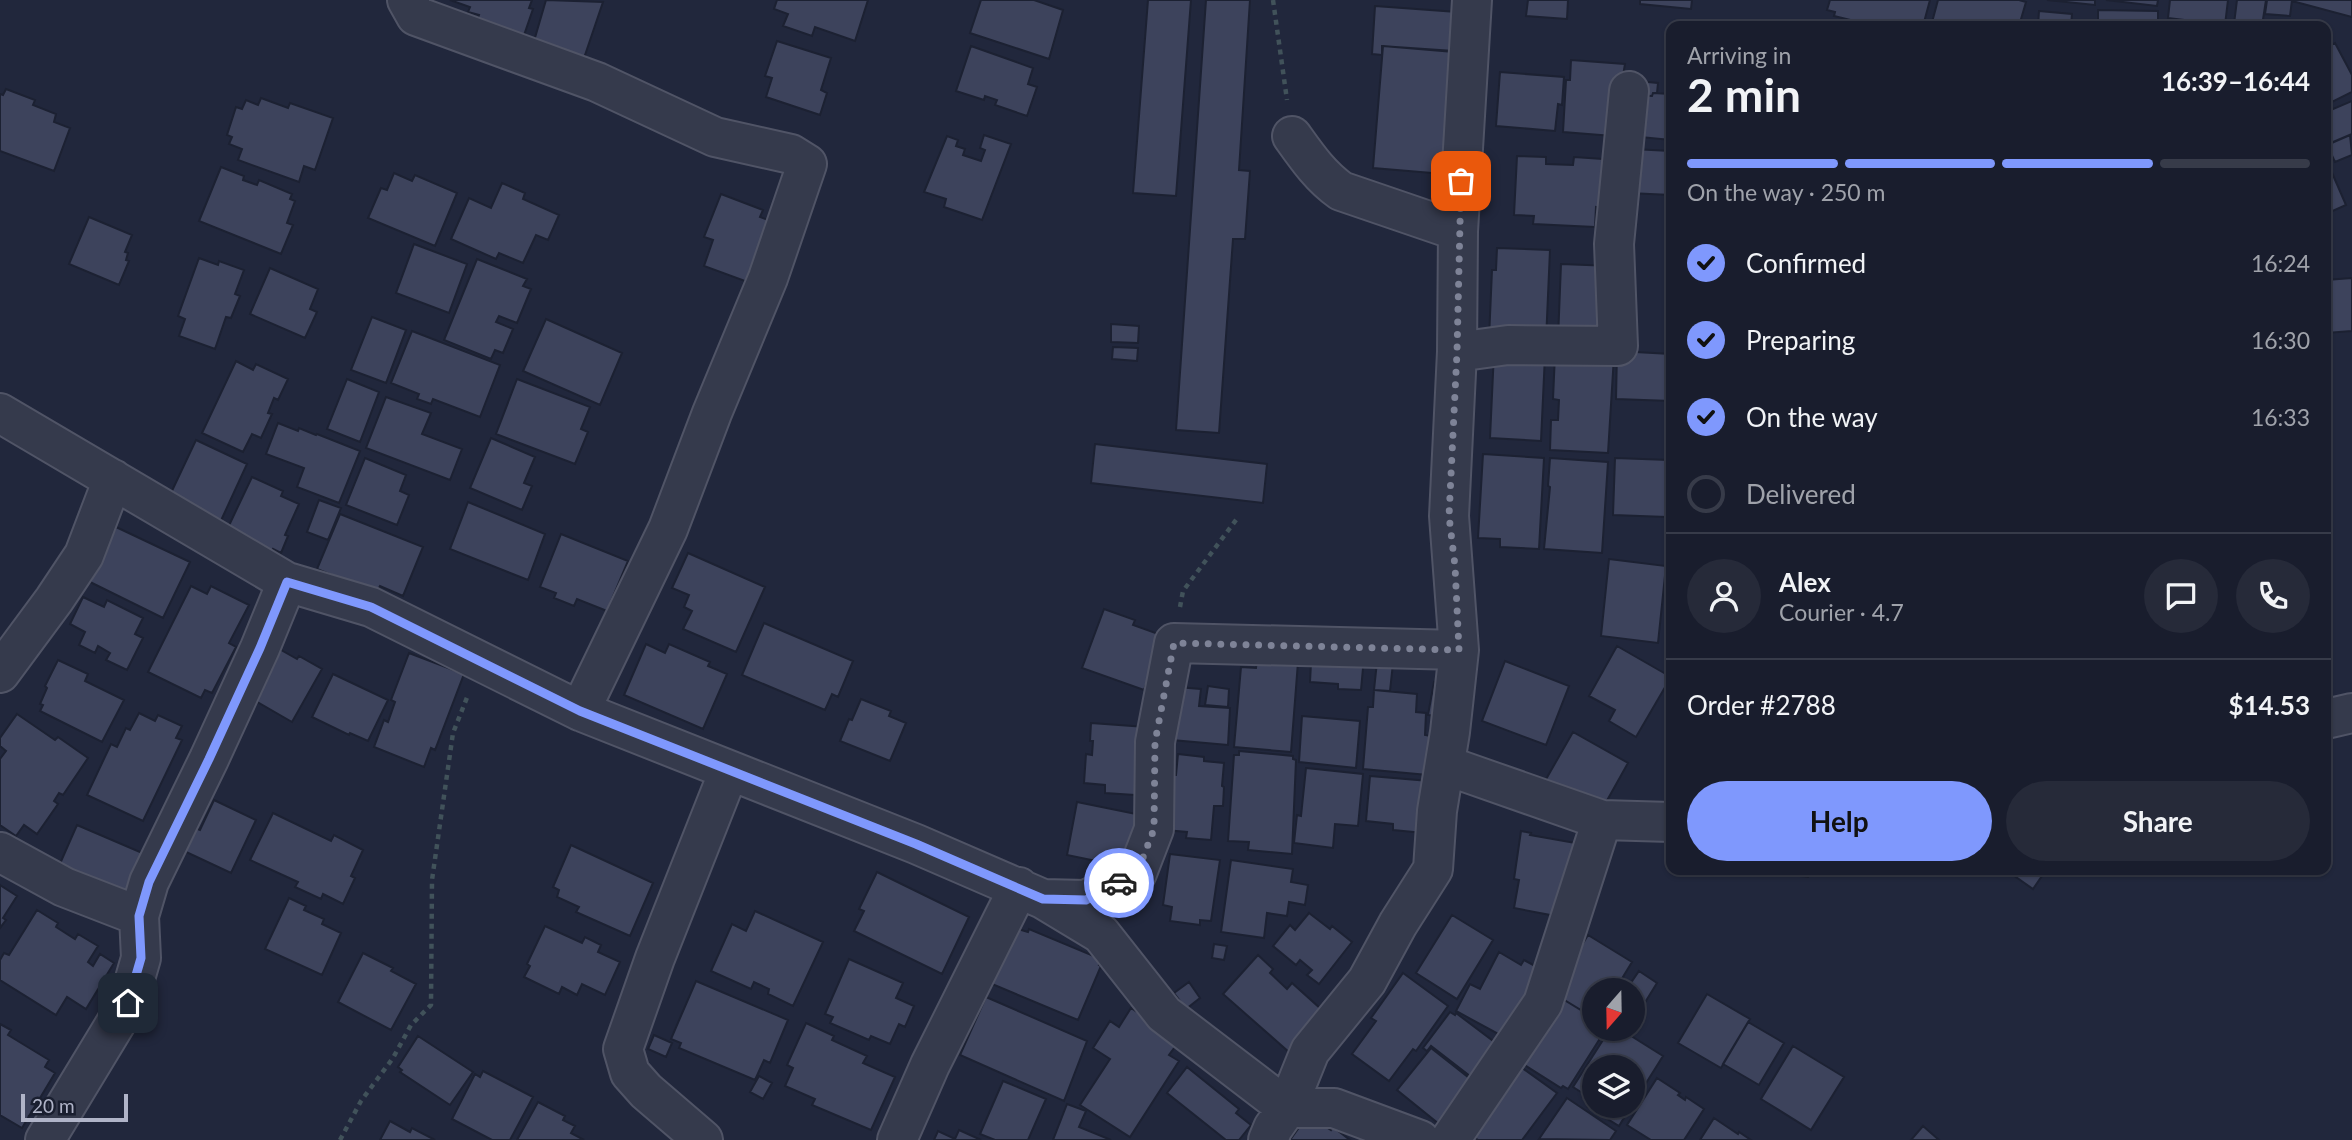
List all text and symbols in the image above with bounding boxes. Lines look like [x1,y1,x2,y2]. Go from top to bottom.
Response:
text: Arriving in [1687,41,1791,69]
text: 16:39–16:44 [2161,65,2310,97]
text: 2 min [1687,67,1801,122]
pin [1431,151,1491,211]
icon: bag [1442,162,1480,200]
text: On the way · 250 m [1687,178,1886,206]
icon: check [1687,244,1725,282]
text: Confirmed [1746,247,1866,279]
text: 16:24 [2251,249,2310,277]
icon: check [1687,321,1725,359]
text: Preparing [1746,324,1855,356]
text: 16:30 [2251,326,2310,354]
icon: check [1687,398,1725,436]
text: On the way [1746,401,1878,433]
text: 16:33 [2251,403,2310,431]
text: Delivered [1746,478,1856,510]
button: person [1687,559,1761,633]
button: chat [2144,559,2218,633]
button: phone [2236,559,2310,633]
text: Alex [1779,566,1831,598]
text: Courier · 4.7 [1779,598,1904,626]
text: Order #2788 [1687,689,1836,721]
text: $14.53 [2228,689,2310,721]
button: Help [1687,781,1992,861]
button: Share [2006,781,2310,861]
courier [1084,848,1154,918]
icon: car [1100,864,1138,902]
pin [98,973,158,1033]
north arrow [1582,978,1645,1041]
map controls [1582,978,1645,1118]
icon: home [109,984,147,1022]
button: layers [1582,1055,1645,1118]
scale bar [21,1091,128,1123]
text: 20 m [32,1094,75,1117]

